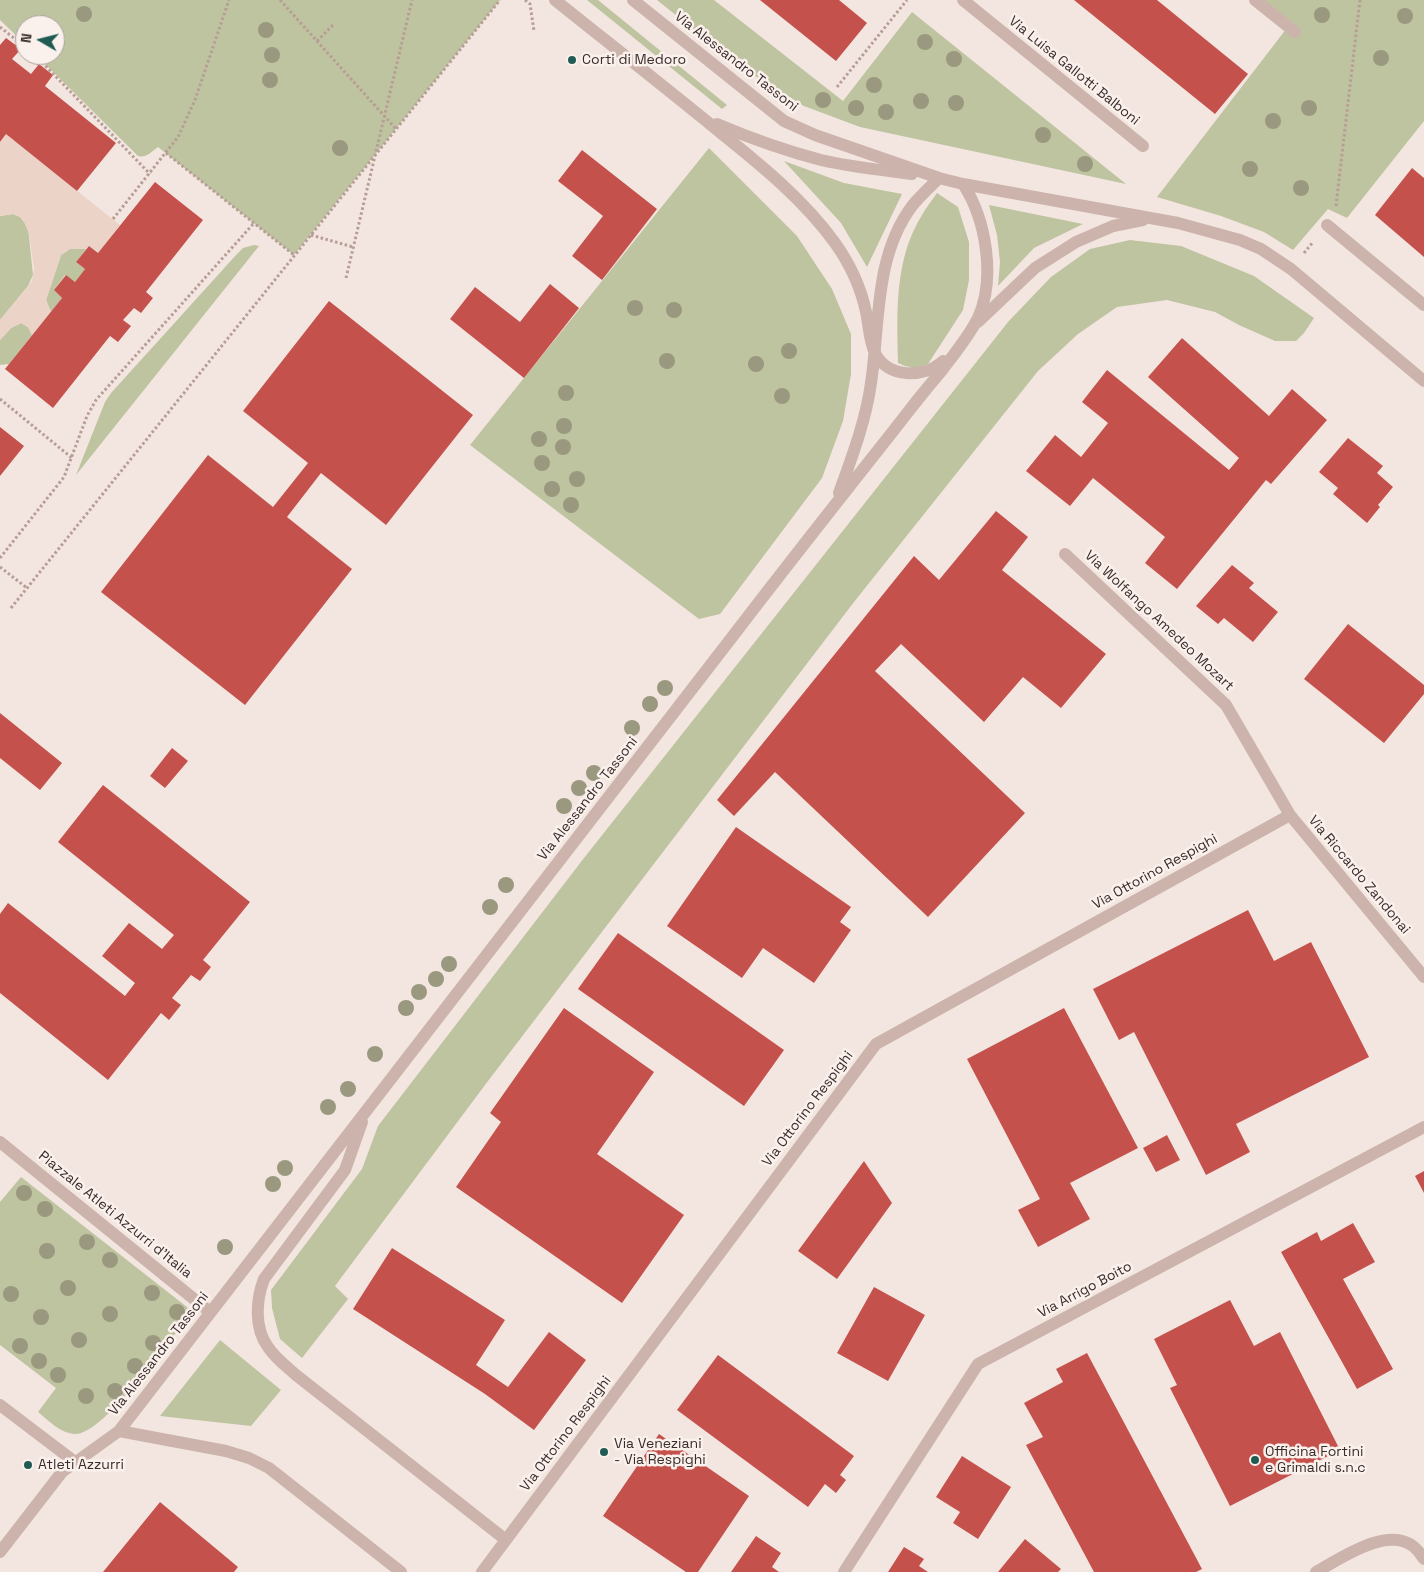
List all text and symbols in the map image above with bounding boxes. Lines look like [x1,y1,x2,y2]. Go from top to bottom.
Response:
street label: Via Alessandro Tassoni [671,8,801,116]
street label: Via Luisa Gallotti Balboni [1005,13,1143,129]
north arrow [15,15,65,65]
text: N [17,32,36,44]
place label: Corti di Medoro [582,52,686,68]
marker: Corti di Medoro [566,54,578,66]
street label: Via Wolfango Amedeo Mozart [1081,547,1237,695]
street label: Via Alessandro Tassoni [534,734,642,864]
street label: Via Riccardo Zandonai [1305,812,1413,938]
street label: Via Ottorino Respighi [1090,831,1220,913]
street label: Via Ottorino Respighi [759,1048,857,1170]
street label: Piazzale Atleti Azzurri d'Italia [35,1148,195,1282]
street label: Via Arrigo Boito [1035,1258,1135,1322]
street label: Via Alessandro Tassoni [105,1289,213,1419]
street label: Via Ottorino Respighi [517,1373,615,1495]
place label: Via Veneziani - Via Respighi [614,1436,706,1468]
place label: Officina Fortini e Grimaldi s.n.c [1265,1444,1366,1476]
marker: Via Veneziani - Via Respighi [598,1446,610,1458]
marker: Officina Fortini e Grimaldi s.n.c [1249,1454,1261,1466]
place label: Atleti Azzurri [38,1457,124,1473]
marker: Atleti Azzurri [22,1459,34,1471]

